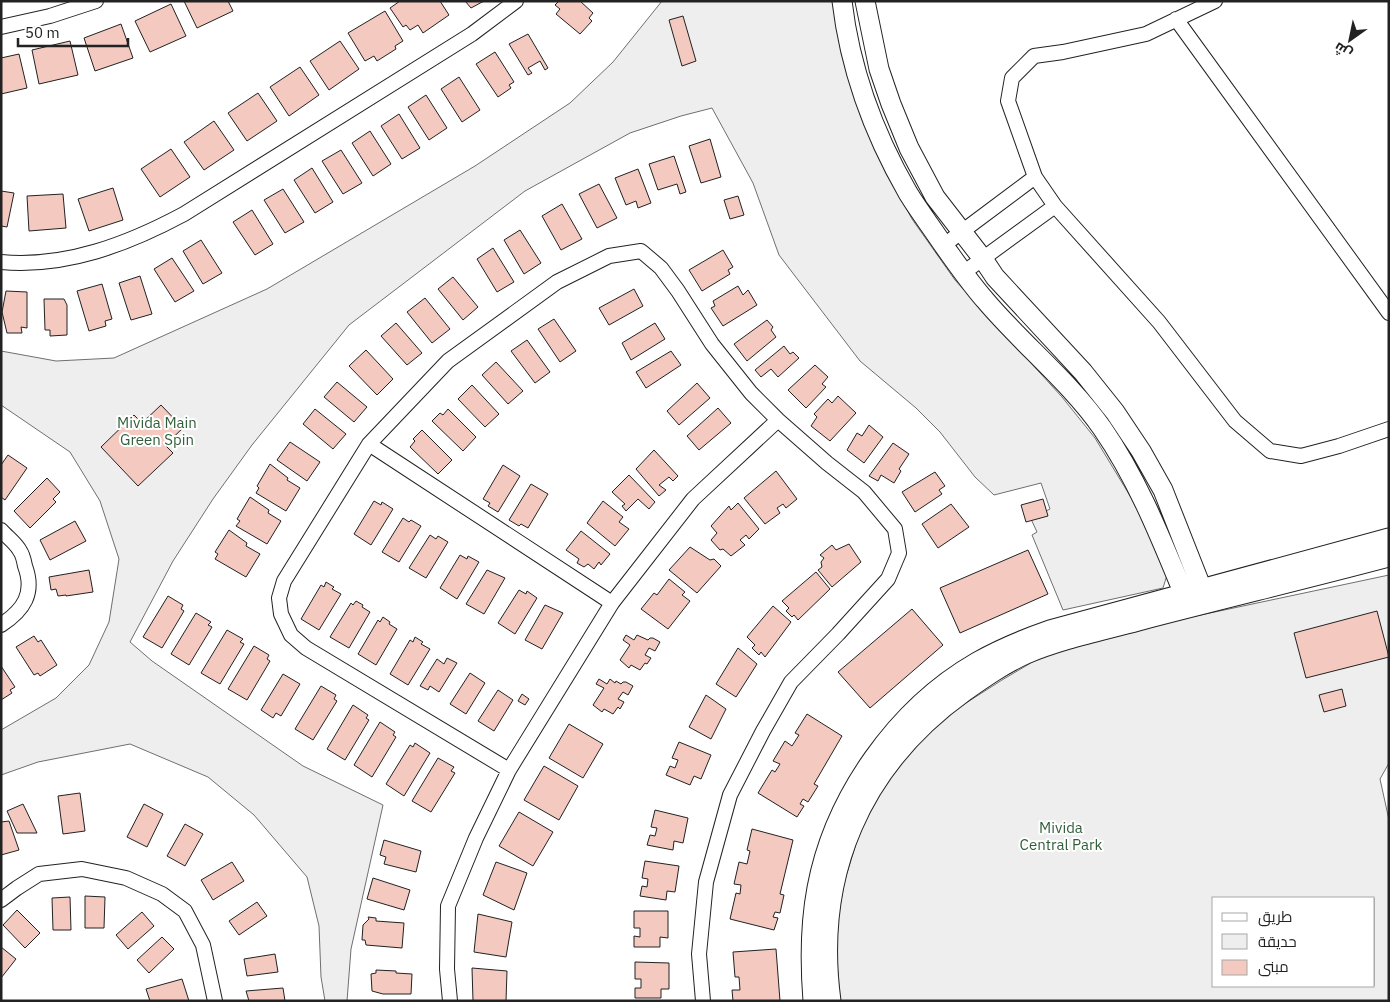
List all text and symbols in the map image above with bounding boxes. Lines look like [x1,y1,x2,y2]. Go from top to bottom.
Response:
scale bar [18,15,128,47]
north arrow [1325,15,1375,65]
text: 50 m [25,23,60,42]
text: ش [1330,38,1355,63]
park label: Mivida Main Green Spin [117,413,197,449]
park label: Mivida Central Park [1020,818,1102,854]
legend [1212,897,1375,987]
text: طريق [1258,907,1292,927]
text: حديقة [1258,932,1297,951]
text: مبنى [1258,957,1289,977]

